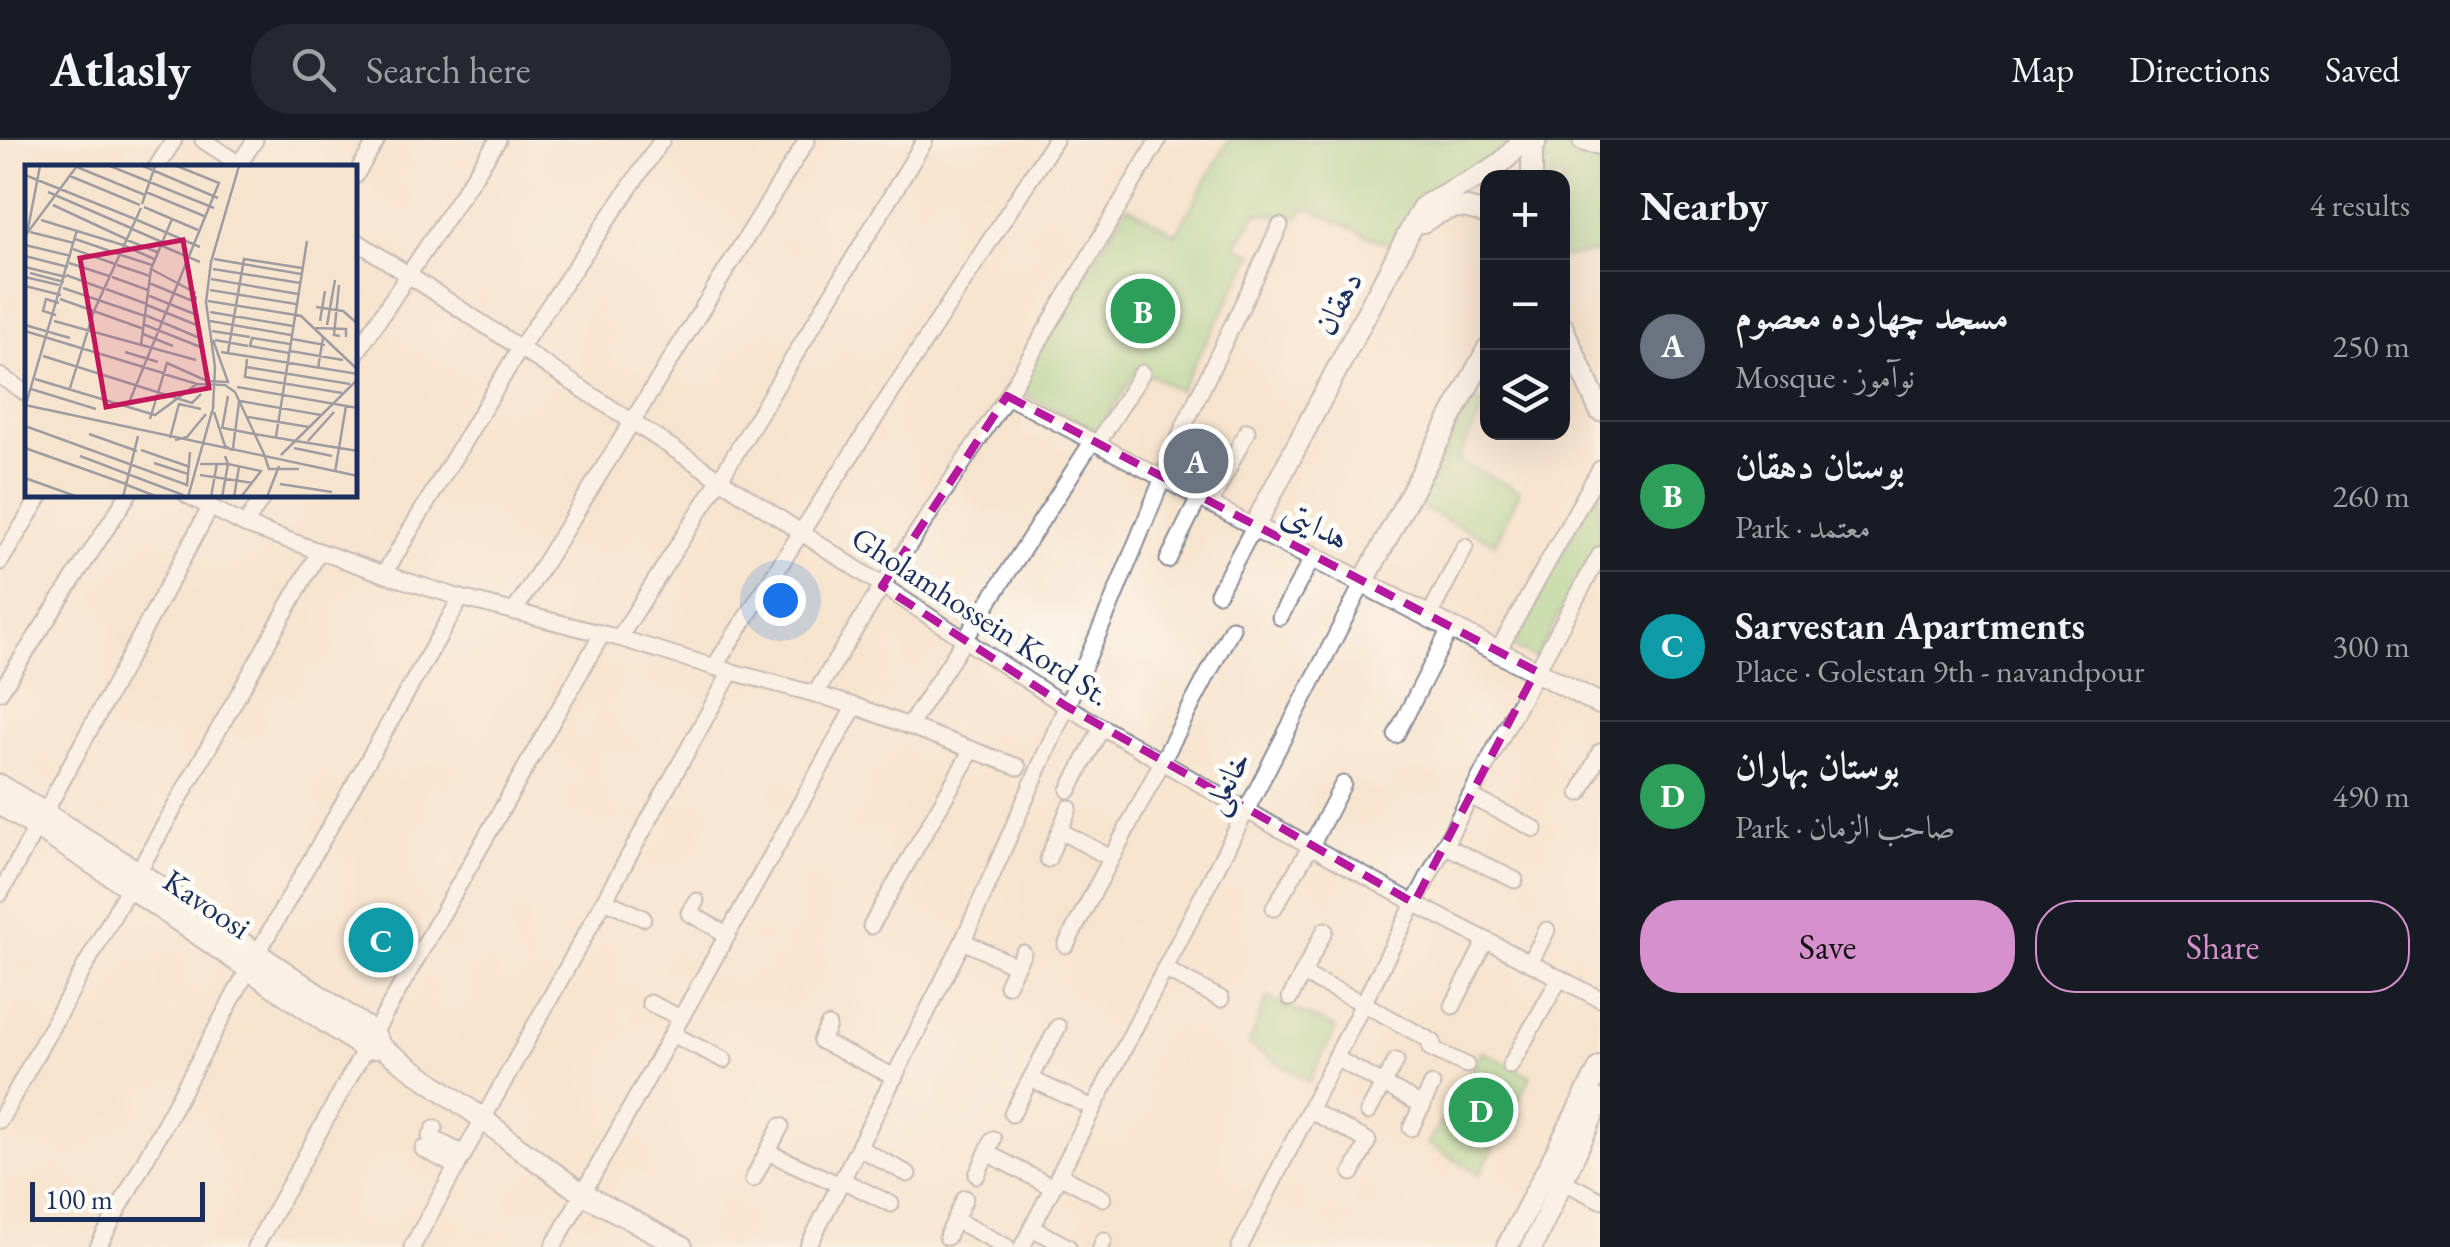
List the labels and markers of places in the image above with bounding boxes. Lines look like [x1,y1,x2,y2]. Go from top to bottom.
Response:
pin: B [1110,274,1176,348]
pin: A [1164,424,1228,498]
pin: C [348,902,414,978]
pin: D [1448,1072,1514,1148]

